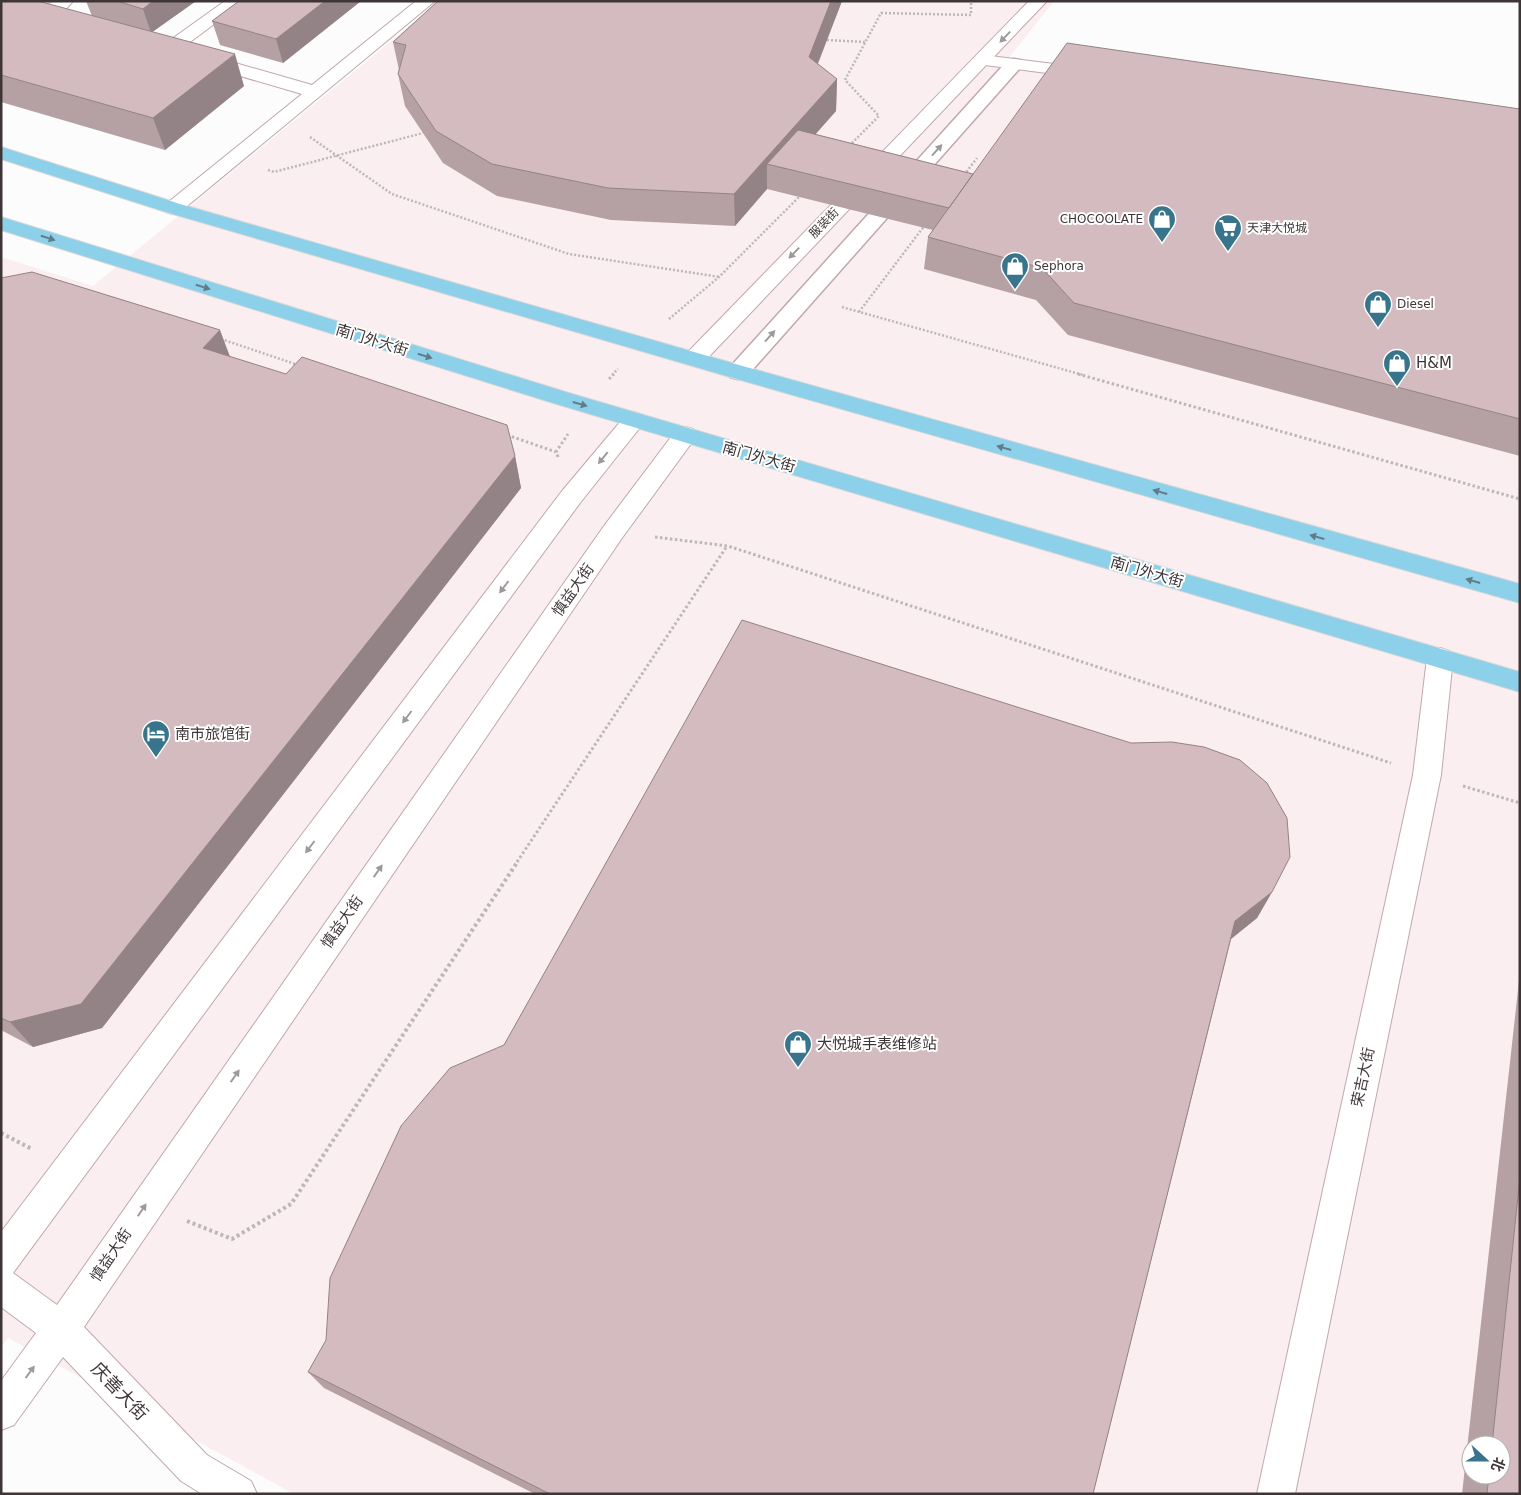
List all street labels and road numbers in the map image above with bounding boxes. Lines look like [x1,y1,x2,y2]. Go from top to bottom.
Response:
street label: 服装街 [806,205,842,241]
street label: 南门外大街 [333,320,411,360]
street label: 南门外大街 [720,438,798,476]
street label: 南门外大街 [1108,553,1186,591]
street label: 慎益大街 [548,560,598,620]
street label: 慎益大街 [317,892,367,952]
street label: 荣吉大街 [1348,1046,1378,1108]
street label: 慎益大街 [87,1225,135,1285]
street label: 庆善大街 [87,1358,153,1424]

